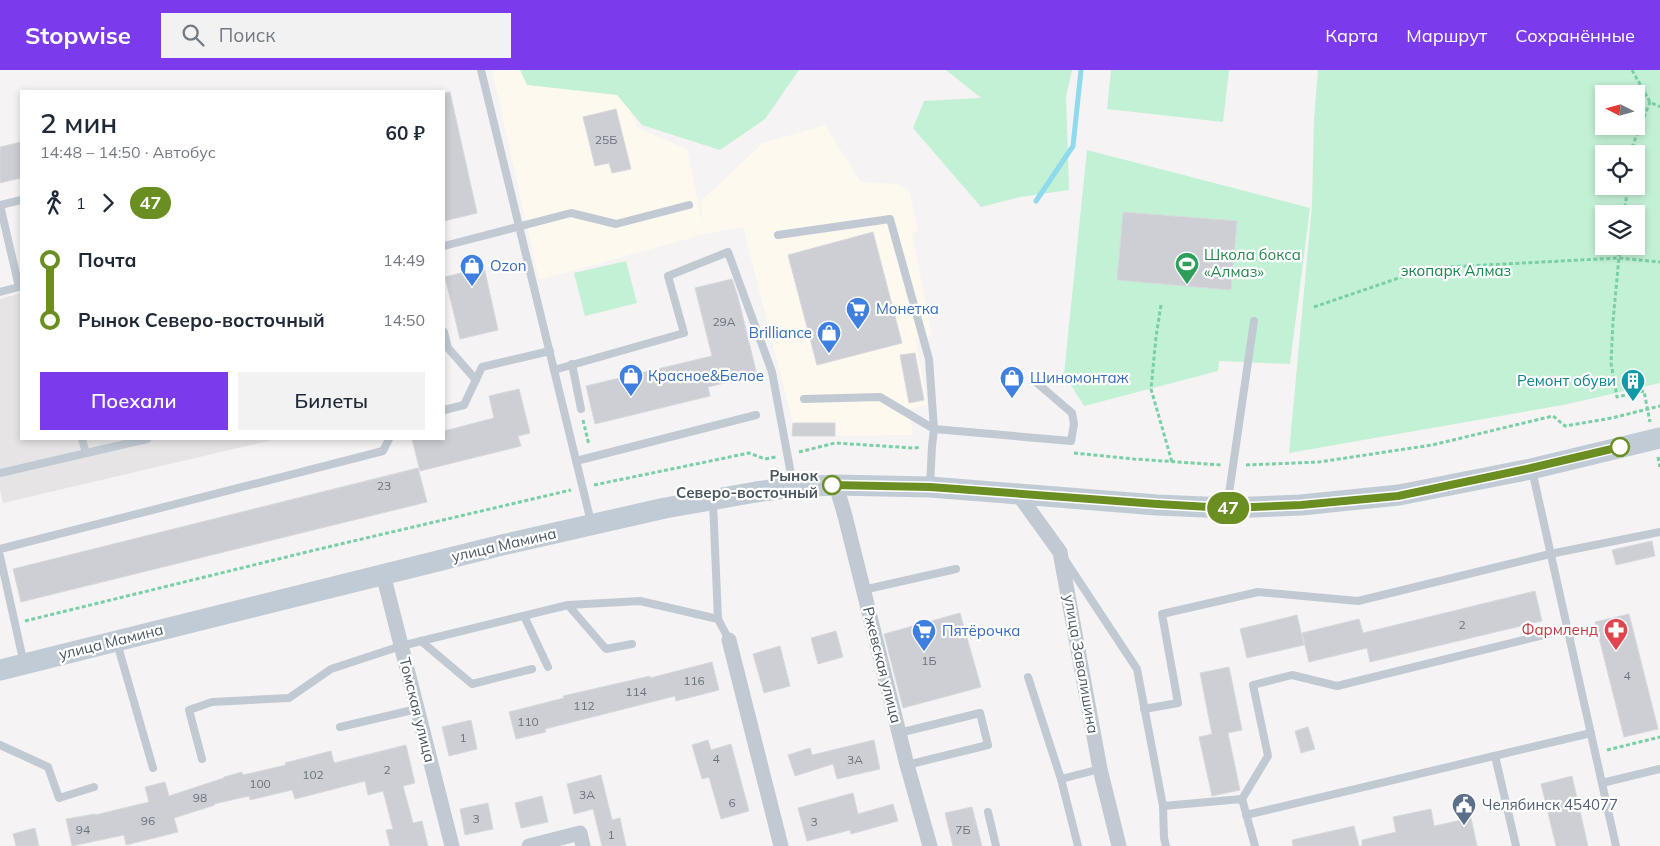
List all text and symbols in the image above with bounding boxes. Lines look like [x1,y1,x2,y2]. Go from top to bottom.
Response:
search box [161,13,511,58]
text: Stopwise [25,20,131,50]
icon: search [179,21,207,49]
text: Поиск [219,23,276,47]
text: Карта [1325,24,1378,47]
text: Маршрут [1406,24,1487,47]
text: Сохранённые [1515,24,1635,47]
north arrow [1595,85,1645,135]
map controls [1595,85,1645,255]
text: 2 мин [40,105,117,140]
text: 60 ₽ [386,121,425,145]
house number: 25Б [595,132,617,147]
text: 14:48 – 14:50 · Автобус [40,142,216,162]
button: locate [1595,145,1645,195]
icon: walk [40,189,68,217]
icon: forward [94,189,122,217]
text: 47 [140,191,161,214]
text: 1 [76,193,86,213]
button: layers [1595,205,1645,255]
place label: Школа бокса «Алмаз» [1204,245,1301,281]
text: Почта [78,248,137,272]
text: 14:49 [383,250,425,270]
sports icon: Школа бокса «Алмаз» [1174,251,1200,285]
shop icon: Ozon [459,253,485,287]
place label: Ozon [490,256,527,275]
park label: экопарк Алмаз [1401,261,1511,280]
supermarket icon: Монетка [845,296,871,330]
place label: Монетка [876,299,939,318]
text: Рынок Северо-восточный [78,308,325,332]
text: 14:50 [383,310,425,330]
house number: 29А [712,314,736,329]
shop icon: Brilliance [816,320,842,354]
place label: Brilliance [749,323,812,342]
shop icon: Красное&Белое [618,363,644,397]
shop icon: Шиномонтаж [999,365,1025,399]
place label: Красное&Белое [648,366,764,385]
place label: Шиномонтаж [1030,368,1130,387]
building icon: Ремонт обуви [1620,368,1646,402]
place label: Ремонт обуви [1517,371,1616,390]
button: Поехали [40,372,228,430]
button: Билеты [238,372,425,430]
unlabelled marker [1610,437,1630,457]
place label: Рынок Северо-восточный [676,466,818,502]
marker: Рынок Северо-восточный [822,475,842,495]
house number: 23 [377,478,391,493]
line badge: 47 [1206,492,1250,524]
text: 47 [1217,496,1239,519]
street label: улица Мамина [450,523,558,566]
street label: улица Завалишина [1060,593,1103,735]
street label: Ржевская улица [859,605,906,725]
house number: 2 [1458,617,1466,632]
pharmacy icon: Фармленд [1603,617,1629,651]
supermarket icon: Пятёрочка [911,618,937,652]
street label: улица Мамина [57,619,165,664]
place label: Фармленд [1521,620,1598,639]
place label: Пятёрочка [942,621,1020,640]
house number: 1Б [921,653,937,668]
street label: Томская улица [395,655,440,764]
house number: 4 [1623,668,1631,683]
house number: 116 [683,673,705,688]
house number: 114 [625,684,647,699]
house number: 112 [573,698,595,713]
house number: 110 [517,714,539,729]
house number: 1 [459,730,467,745]
house number: 4 [712,751,720,766]
house number: 3А [847,752,863,767]
house number: 2 [383,762,391,777]
house number: 102 [302,767,324,782]
house number: 100 [249,776,271,791]
house number: 3А [579,787,595,802]
house number: 98 [193,790,207,805]
public building icon: Челябинск 454077 [1451,792,1477,826]
house number: 6 [728,795,736,810]
place label: Челябинск 454077 [1482,795,1618,814]
house number: 3 [472,811,480,826]
house number: 96 [141,813,155,828]
house number: 3 [810,814,818,829]
house number: 94 [76,822,90,837]
house number: 7Б [955,822,971,837]
house number: 1 [607,827,615,842]

